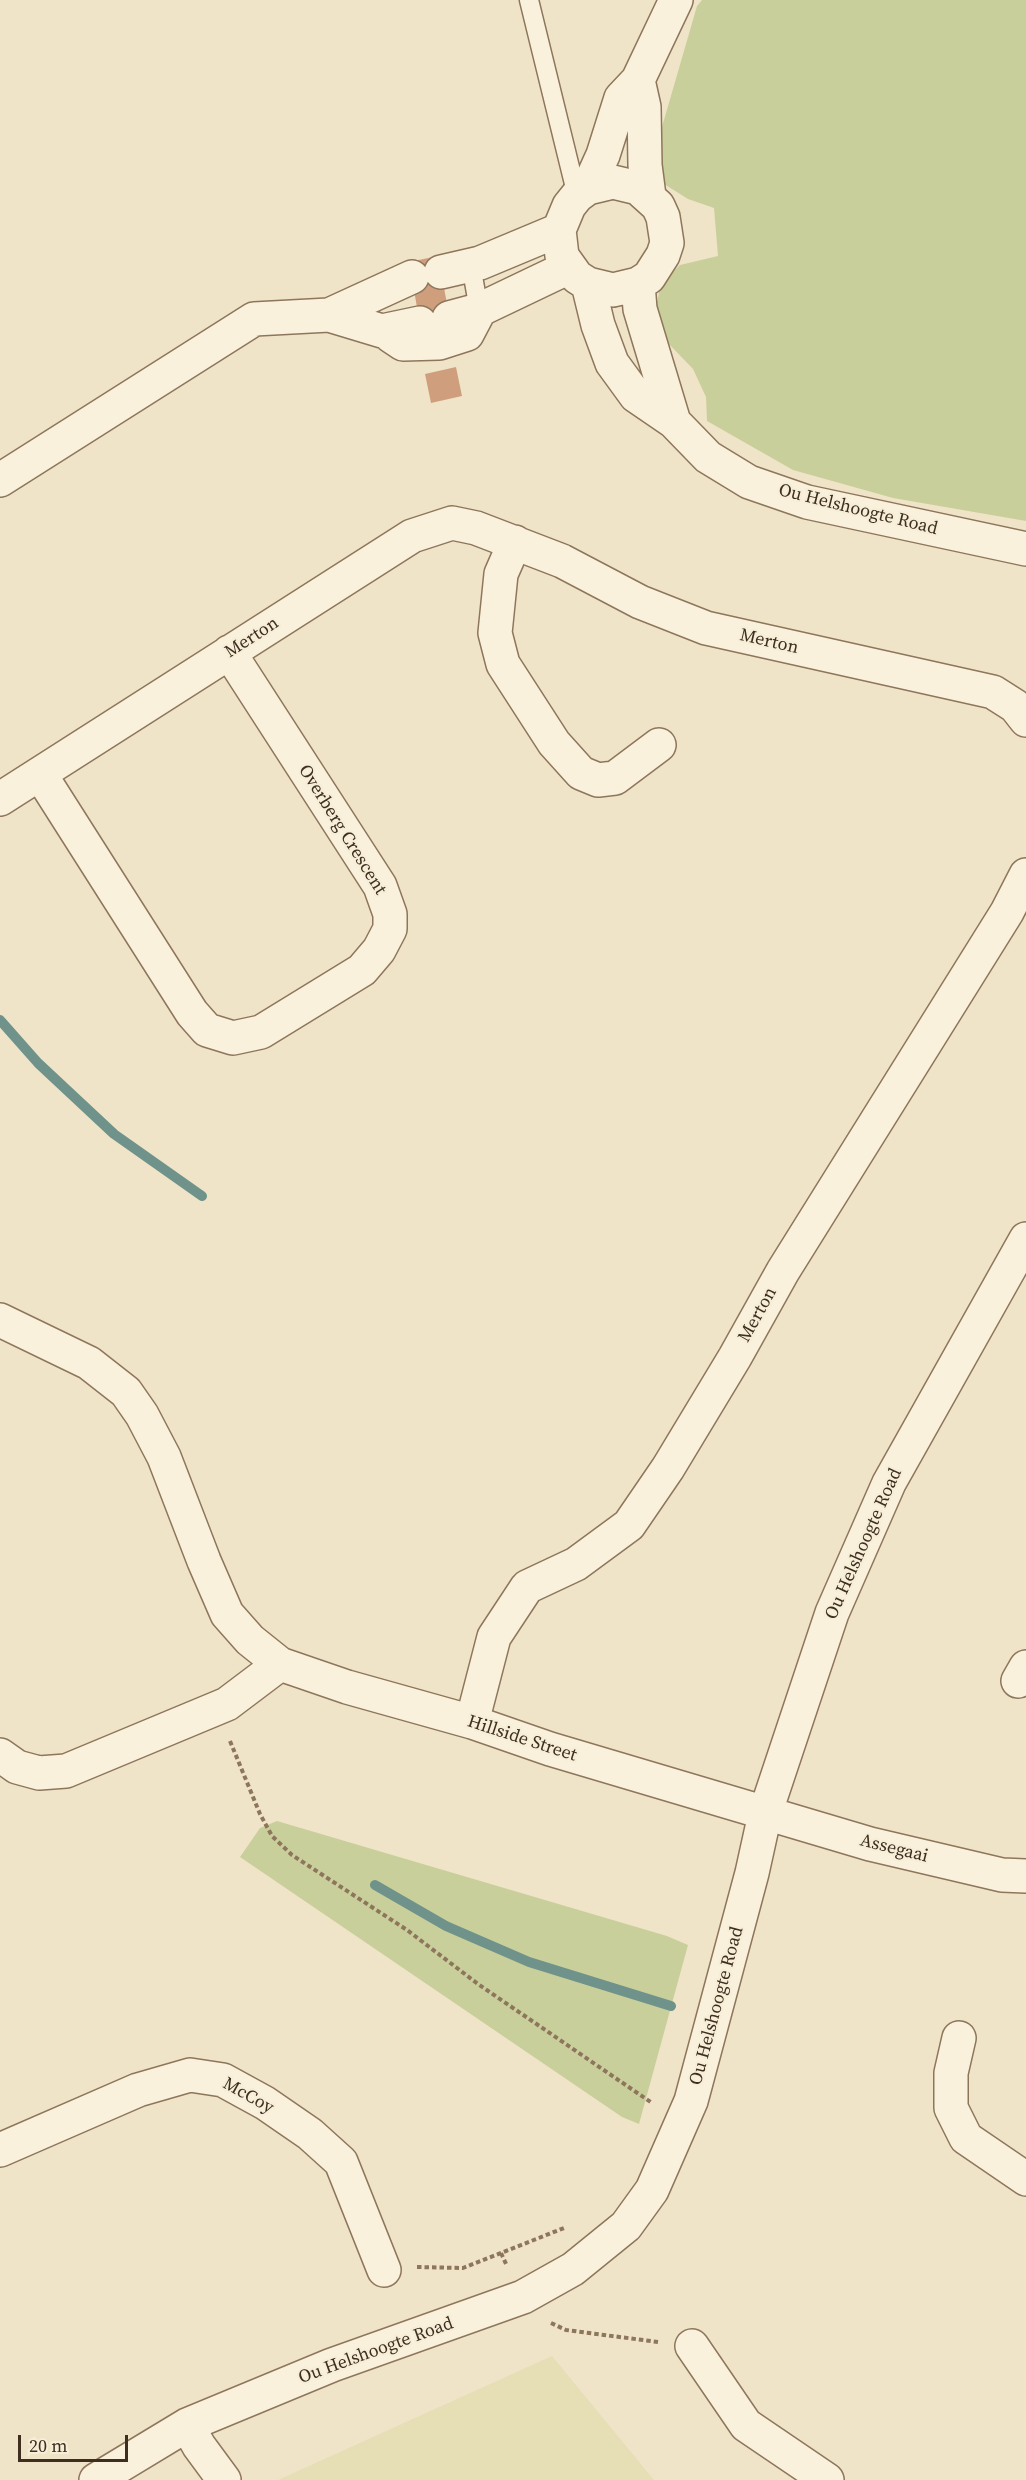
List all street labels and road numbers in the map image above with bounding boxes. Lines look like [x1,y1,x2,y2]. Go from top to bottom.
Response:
street label: Ou Helshoogte Road [776,480,940,540]
street label: Merton [221,613,283,663]
street label: Merton [738,625,800,659]
street label: Overberg Crescent [293,761,391,899]
street label: Merton [734,1284,782,1346]
street label: Ou Helshoogte Road [821,1465,907,1623]
street label: Hillside Street [465,1711,579,1767]
street label: Assegaai [858,1830,930,1868]
street label: Ou Helshoogte Road [685,1924,749,2088]
street label: McCoy [219,2073,277,2119]
street label: Ou Helshoogte Road [296,2313,456,2389]

